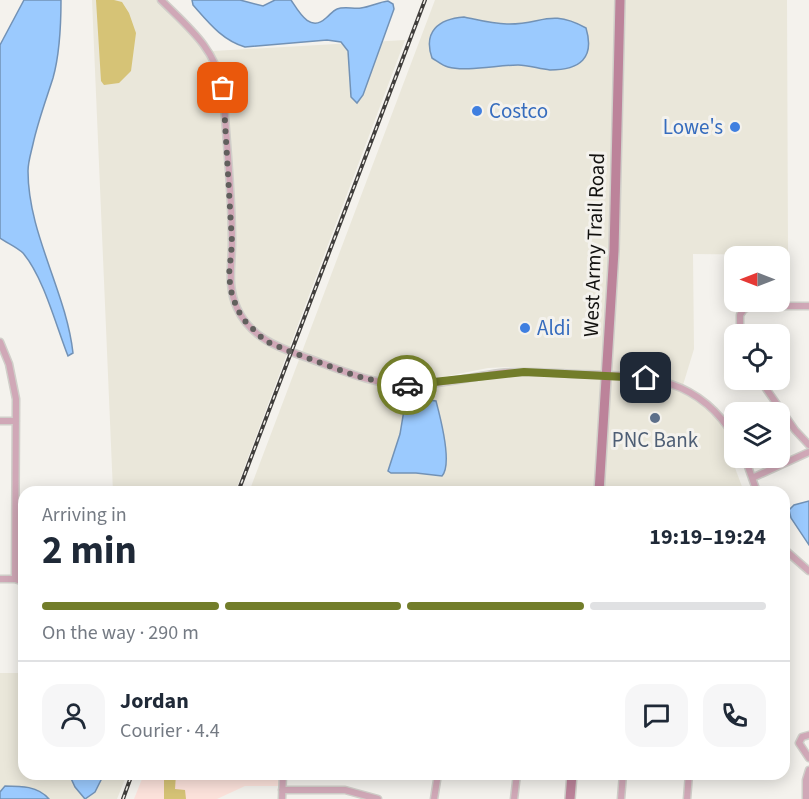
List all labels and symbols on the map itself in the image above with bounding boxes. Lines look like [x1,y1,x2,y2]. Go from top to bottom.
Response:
pin [197,62,248,113]
place label: Costco [489,96,548,126]
marker: Costco [470,104,484,118]
place label: Lowe's [663,112,723,142]
marker: Lowe's [728,120,742,134]
street label: West Army Trail Road [576,152,612,338]
north arrow [724,246,790,312]
place label: Aldi [537,313,571,343]
marker: Aldi [518,321,532,335]
pin [620,352,671,403]
courier [377,355,437,415]
marker: PNC Bank [648,411,662,425]
place label: PNC Bank [612,425,699,455]

